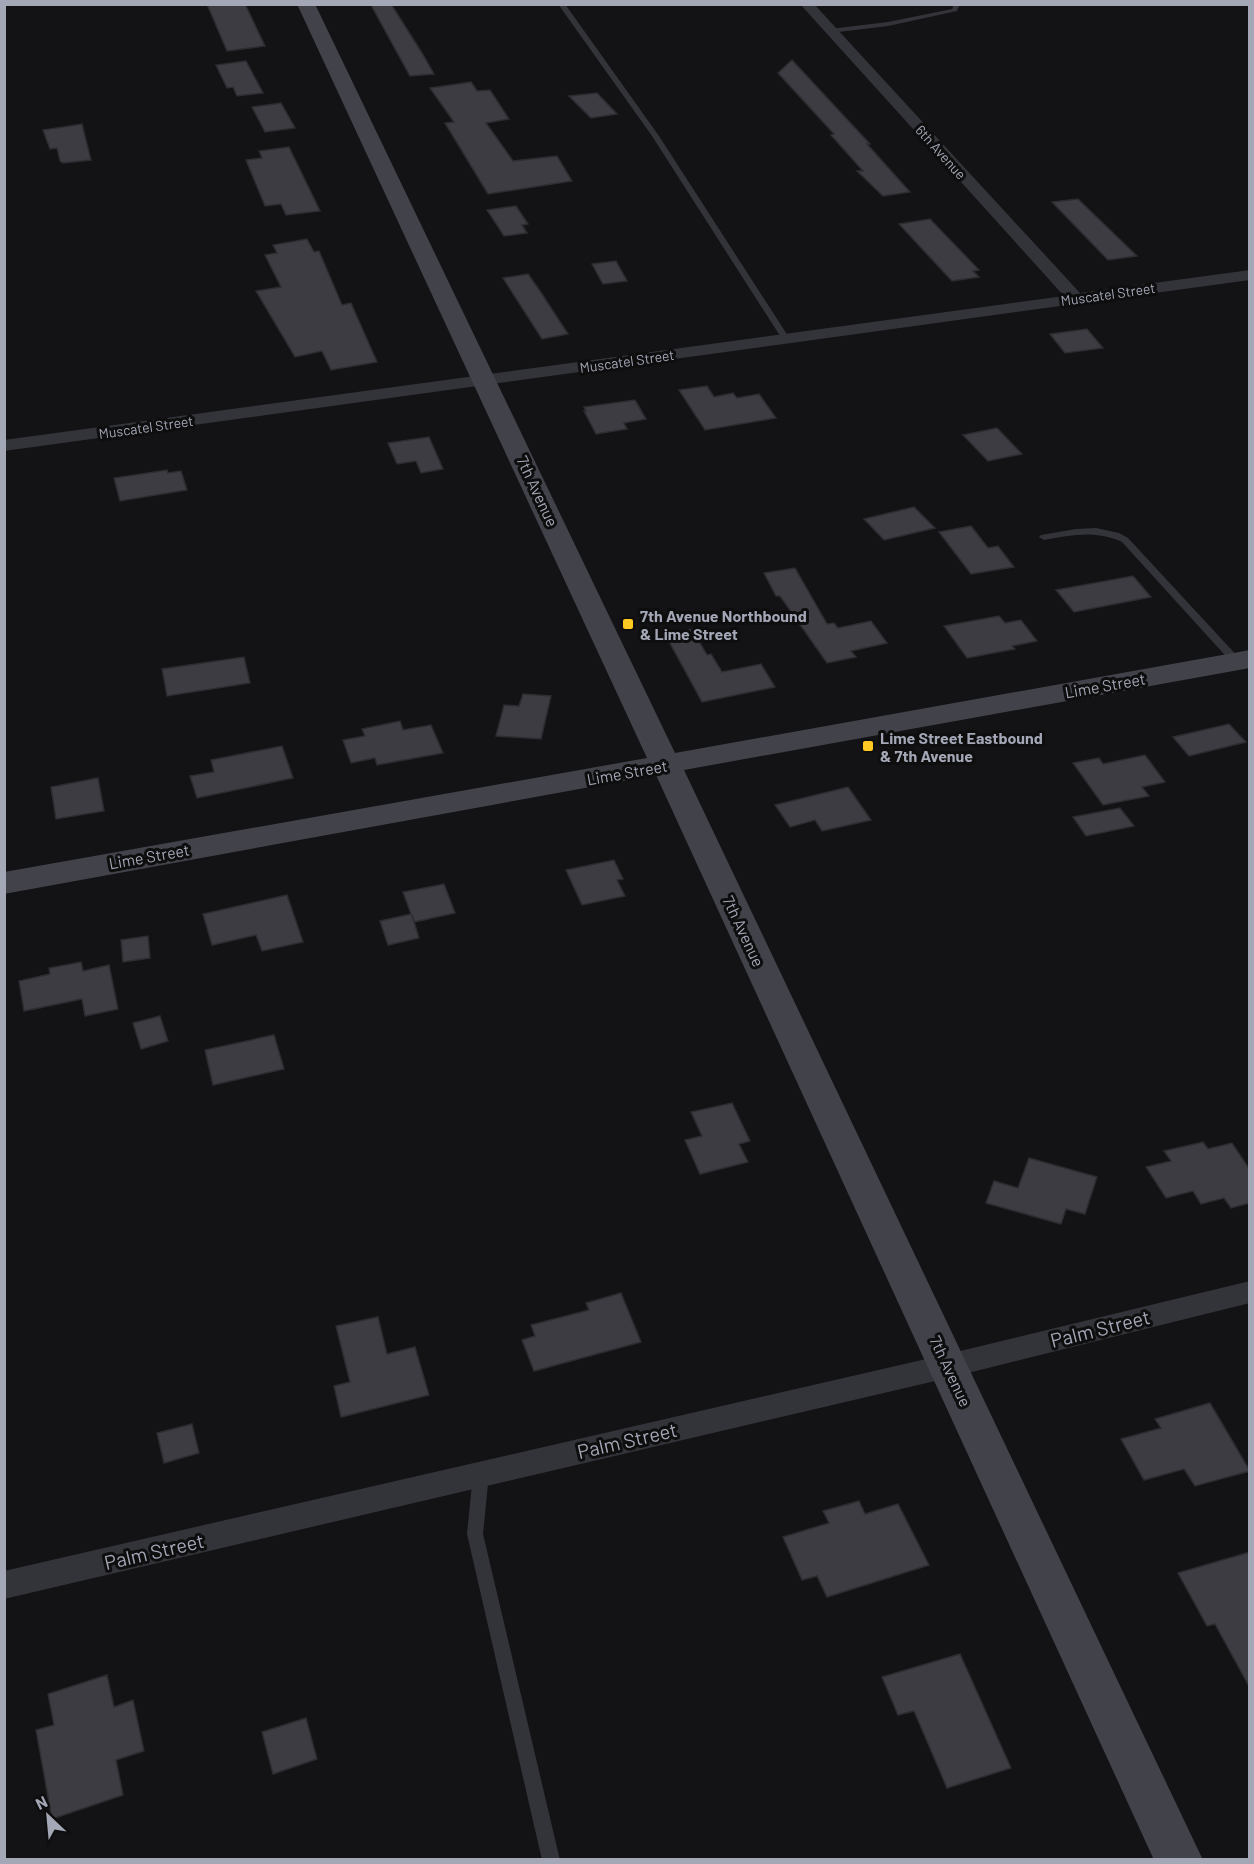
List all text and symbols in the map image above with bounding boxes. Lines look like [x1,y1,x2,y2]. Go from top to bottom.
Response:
street label: 6th Avenue [912,121,970,183]
street label: Muscatel Street [1060,279,1156,309]
street label: Muscatel Street [579,346,675,376]
street label: Muscatel Street [98,412,194,442]
street label: 7th Avenue [513,453,563,529]
place label: 7th Avenue Northbound & Lime Street [640,606,807,643]
marker: 7th Avenue Northbound & Lime Street [621,617,635,631]
street label: Lime Street [1063,669,1147,701]
place label: Lime Street Eastbound & 7th Avenue [880,728,1043,765]
marker: Lime Street Eastbound & 7th Avenue [861,739,875,753]
street label: Lime Street [585,756,669,788]
street label: Lime Street [107,840,191,872]
street label: 7th Avenue [719,893,769,969]
street label: Palm Street [1048,1304,1152,1352]
street label: 7th Avenue [926,1333,976,1409]
street label: Palm Street [575,1417,679,1463]
street label: Palm Street [102,1528,206,1574]
north arrow [18,1786,78,1846]
text: N [32,1791,50,1813]

